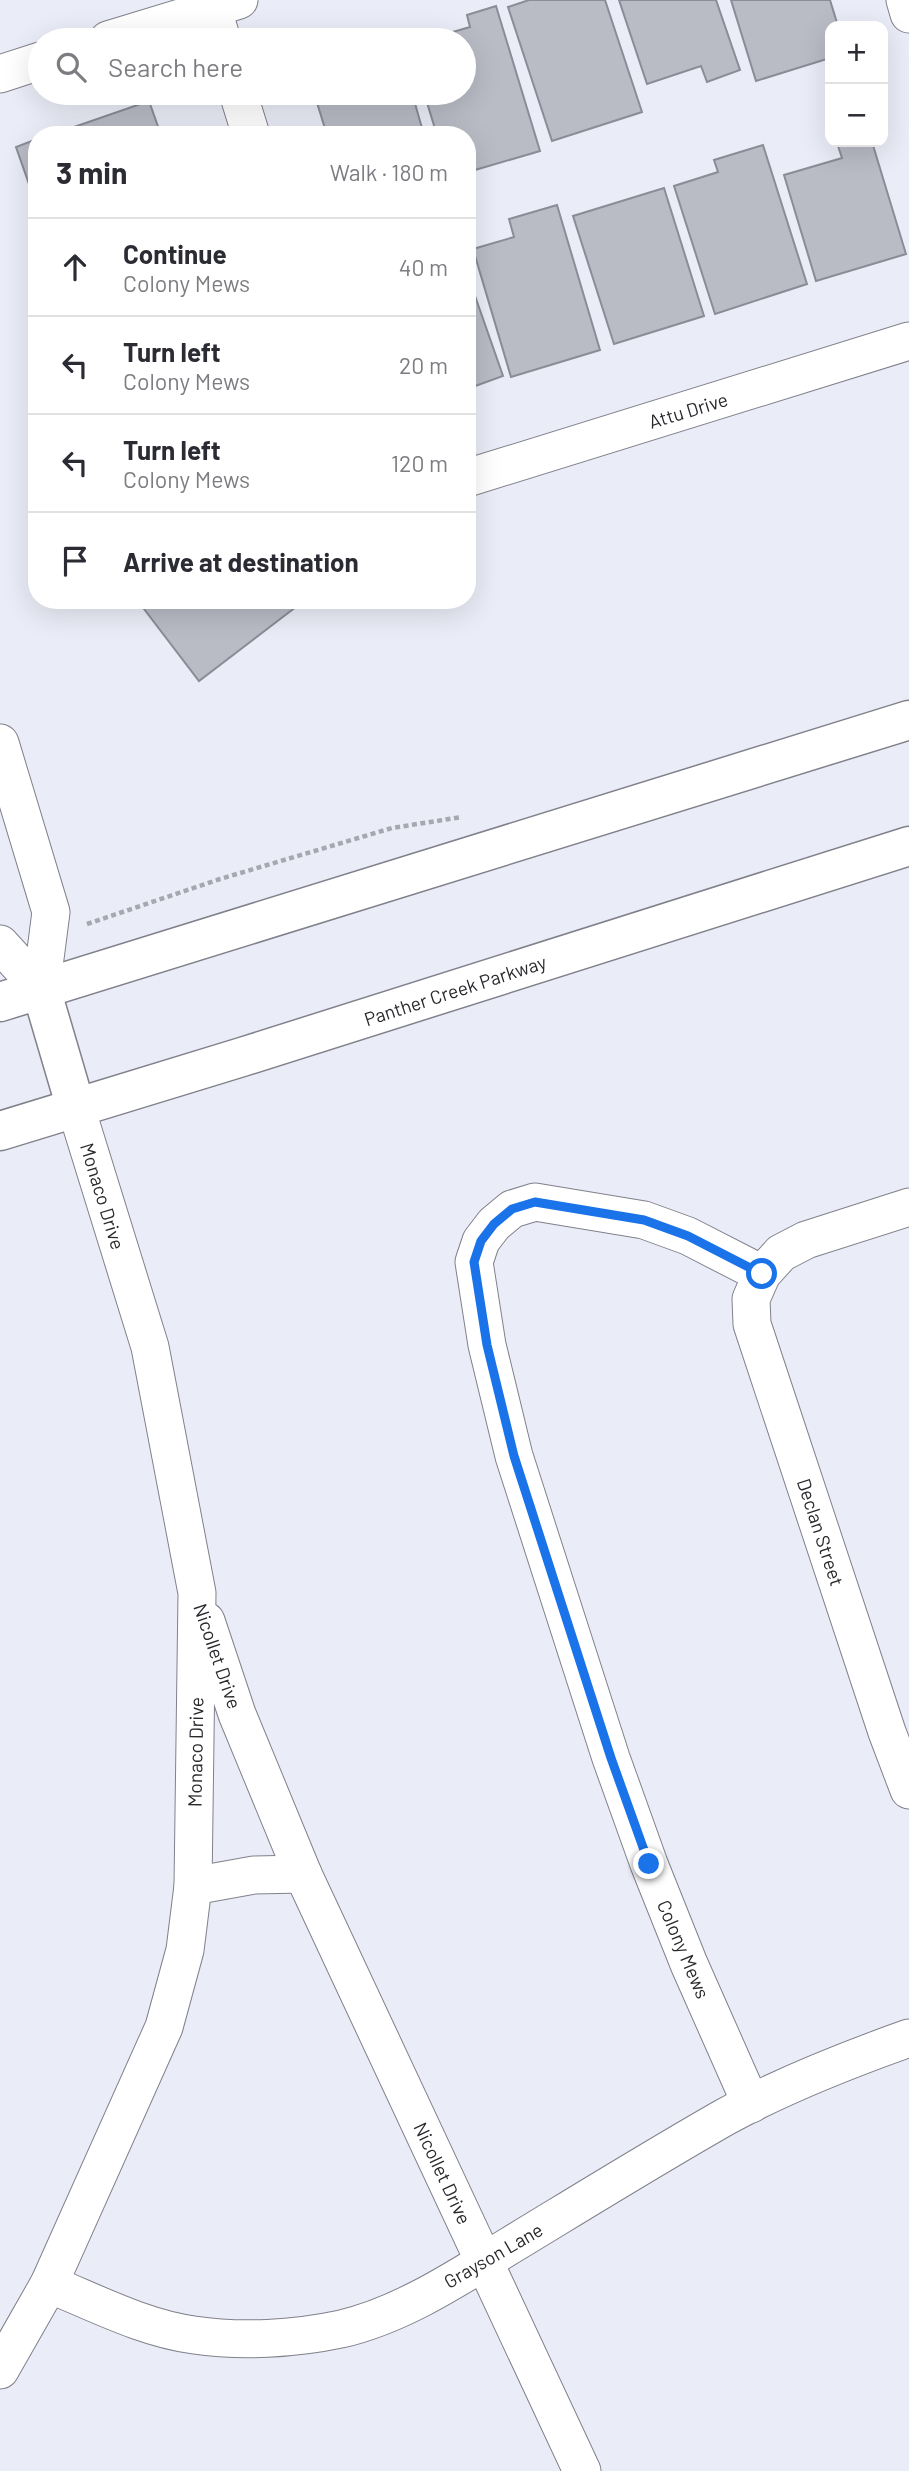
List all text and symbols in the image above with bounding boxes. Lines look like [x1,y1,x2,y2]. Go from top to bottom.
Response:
map controls [825,21,888,147]
button: + [825,21,888,84]
search box [28,28,476,105]
icon: search [52,48,90,86]
text: Search here [108,51,243,82]
button: − [825,84,888,147]
text: 3 min [56,154,127,190]
text: Walk · 180 m [330,158,448,186]
text: Continue [123,238,227,269]
icon: ahead [56,248,94,286]
text: 40 m [399,253,448,281]
text: Colony Mews [123,269,250,297]
text: Turn left [123,336,221,367]
icon: left [56,346,94,384]
text: 20 m [399,351,448,379]
text: Colony Mews [123,367,250,395]
street label: Attu Drive [646,387,730,433]
text: Turn left [123,434,221,465]
icon: left [56,444,94,482]
text: 120 m [391,449,448,477]
text: Colony Mews [123,465,250,493]
icon: arrive [56,542,94,580]
text: Arrive at destination [123,546,359,577]
street label: Panther Creek Parkway [361,950,549,1030]
street label: Monaco Drive [76,1140,130,1252]
route start [746,1258,777,1289]
street label: Declan Street [793,1475,849,1589]
street label: Nicollet Drive [189,1600,247,1712]
street label: Monaco Drive [183,1697,207,1807]
route end [633,1848,664,1879]
street label: Colony Mews [653,1896,715,2002]
street label: Nicollet Drive [409,2118,477,2228]
street label: Grayson Lane [439,2217,547,2293]

